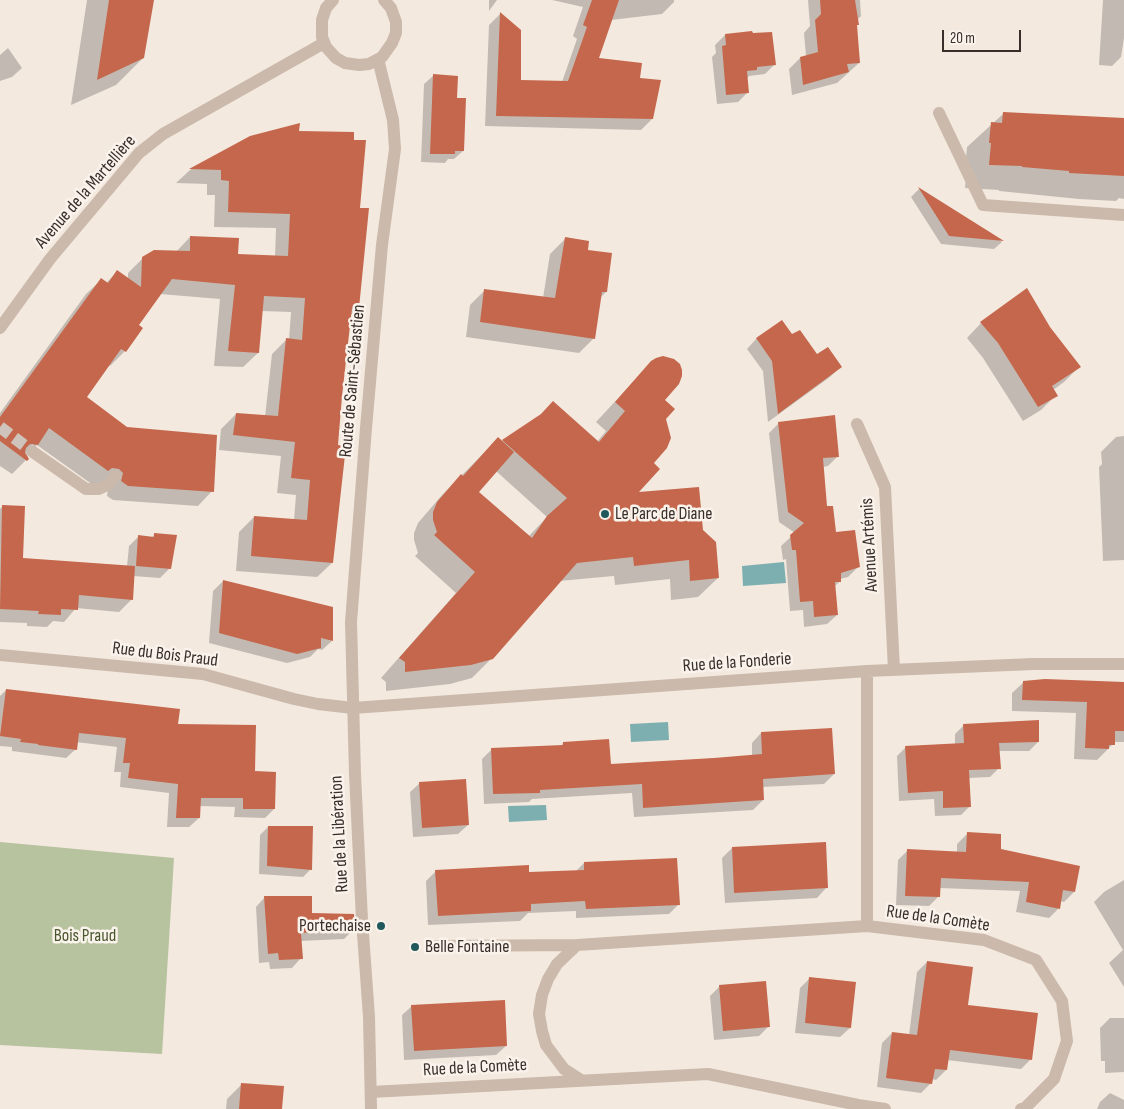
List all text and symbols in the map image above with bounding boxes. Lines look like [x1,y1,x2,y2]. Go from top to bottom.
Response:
scale bar [944,20,1023,52]
text: 20 m [950,29,975,48]
street label: Avenue de la Martellière [31,131,141,253]
street label: Route de Saint-Sébastien [336,304,370,458]
street label: Avenue Artémis [857,497,883,593]
place label: Le Parc de Diane [615,503,712,525]
marker: Le Parc de Diane [599,508,611,520]
street label: Rue du Bois Praud [111,638,219,672]
street label: Rue de la Fonderie [682,648,792,678]
street label: Rue de la Libération [326,775,354,893]
street label: Rue de la Comète [885,901,991,937]
place label: Portechaise [299,915,371,937]
marker: Portechaise [375,920,387,932]
park label: Bois Praud [54,925,116,947]
place label: Belle Fontaine [425,936,510,958]
marker: Belle Fontaine [409,941,421,953]
street label: Rue de la Comète [422,1054,528,1082]

